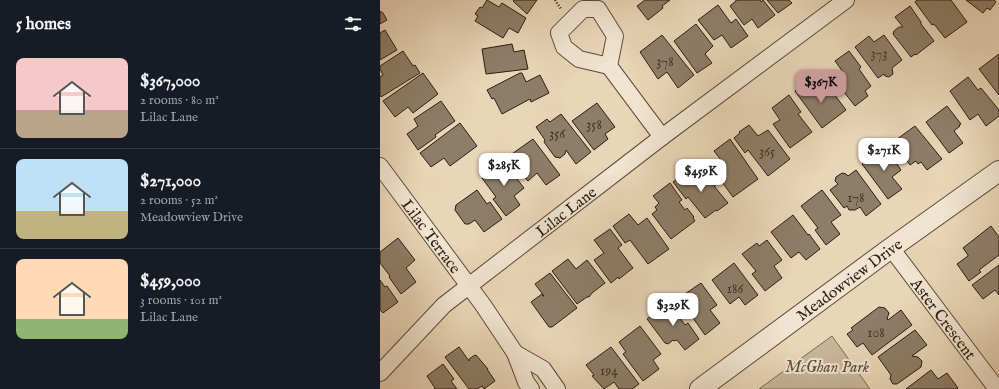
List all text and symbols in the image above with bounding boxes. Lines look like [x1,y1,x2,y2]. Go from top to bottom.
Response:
icon: filters [342,13,364,35]
text: 5 homes [16,14,71,35]
house number: 373 [870,45,888,63]
house number: 378 [656,53,674,71]
pin: $367K [793,70,849,104]
text: $367,000 [140,71,200,92]
icon: home [48,74,96,122]
text: $367K [804,74,838,91]
text: 2 rooms · 80 m² [140,92,219,109]
text: Lilac Lane [140,109,198,126]
house number: 358 [586,116,602,134]
house number: 356 [549,125,566,143]
pin: $271K [856,138,912,172]
text: $271K [867,142,901,159]
house number: 365 [759,143,775,161]
pin: $285K [476,153,532,187]
text: $285K [488,157,520,174]
pin: $459K [673,159,729,193]
text: $459K [684,163,718,180]
text: $271,000 [140,171,201,192]
icon: home [48,175,96,223]
street label: Lilac Lane [532,183,601,243]
house number: 178 [847,189,865,207]
text: 2 rooms · 52 m² [140,192,218,209]
street label: Lilac Terrace [396,196,464,278]
text: Meadowview Drive [140,209,243,226]
street label: Meadowview Drive [793,235,907,326]
text: $459,000 [140,271,201,292]
street label: Aster Crescent [905,274,980,365]
icon: home [48,275,96,323]
house number: 186 [727,280,744,298]
text: 3 rooms · 101 m² [140,292,222,309]
pin: $329K [645,293,701,327]
text: $329K [656,297,690,314]
text: Lilac Lane [140,309,198,326]
house number: 108 [867,324,885,342]
park label: McGhan Park [785,358,870,378]
house number: 194 [600,362,618,380]

